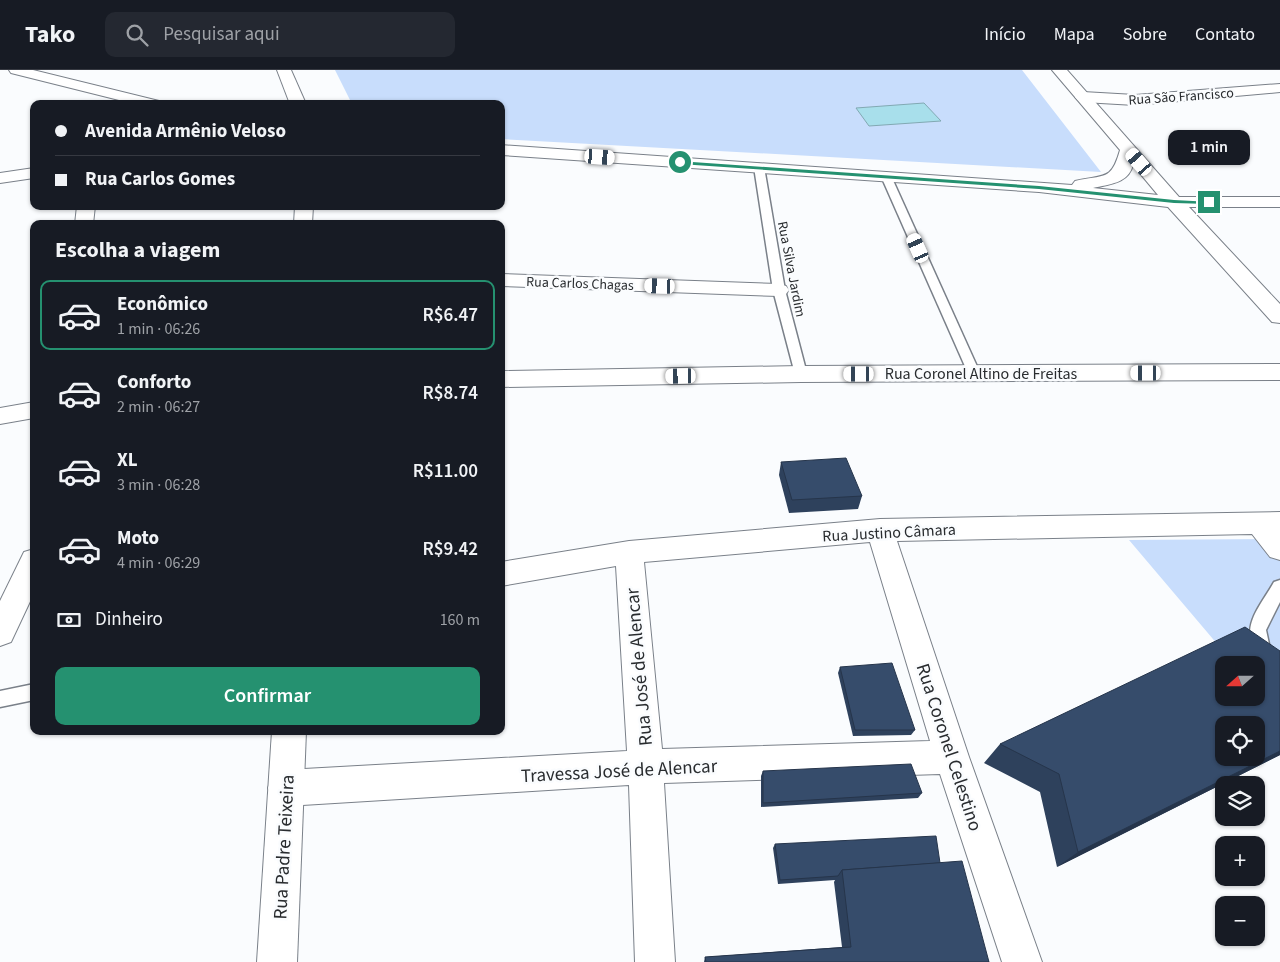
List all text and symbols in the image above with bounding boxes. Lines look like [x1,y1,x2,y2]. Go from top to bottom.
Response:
search box [105,12,455,57]
text: Tako [25,17,75,52]
icon: search [123,21,151,49]
text: Pesquisar aqui [163,21,280,48]
text: Início [984,22,1026,47]
text: Mapa [1054,22,1095,47]
text: Sobre [1123,22,1167,47]
text: Contato [1195,22,1255,47]
street label: Rua São Francisco [1128,83,1234,111]
text: Avenida Armênio Veloso [85,118,286,145]
callout: 1 min [1168,129,1250,164]
text: 1 min [1190,136,1228,158]
car [1123,146,1154,178]
car [584,148,615,166]
route start [669,151,691,173]
text: Rua Carlos Gomes [85,166,235,193]
route end [1198,191,1220,213]
street label: Rua Silva Jardim [772,220,810,319]
car [905,231,930,265]
text: Escolha a viagem [55,234,220,266]
street label: Rua Carlos Chagas [526,272,634,296]
car [644,278,675,294]
text: Econômico [117,291,208,318]
icon: car [57,293,102,338]
text: R$6.47 [423,302,478,329]
text: 1 min · 06:26 [117,318,200,340]
street label: Rua Coronel Altino de Freitas [885,363,1077,385]
car [1131,366,1161,381]
car [844,367,874,382]
car [665,368,696,384]
text: Conforto [117,369,191,396]
icon: car [57,371,102,416]
text: R$8.74 [423,380,478,407]
text: 2 min · 06:27 [117,396,200,418]
text: XL [117,447,138,474]
icon: car [57,449,102,494]
text: R$11.00 [413,458,478,485]
text: 3 min · 06:28 [117,474,200,496]
street label: Rua Justino Câmara [822,519,956,547]
text: Moto [117,525,159,552]
icon: car [57,527,102,572]
text: R$9.42 [423,536,478,563]
text: 4 min · 06:29 [117,552,200,574]
street label: Rua José de Alencar [619,586,660,747]
icon: cash [55,606,83,634]
text: Dinheiro [95,606,163,633]
text: 160 m [440,609,480,631]
north arrow [1215,656,1265,706]
map controls [1215,656,1265,946]
street label: Rua Coronel Celestino [909,660,988,835]
button: Confirmar [55,667,480,725]
button: locate [1215,716,1265,766]
street label: Travessa José de Alencar [520,753,718,790]
street label: Rua Padre Teixeira [267,774,302,920]
button: layers [1215,776,1265,826]
button: + [1215,836,1265,886]
button: − [1215,896,1265,946]

